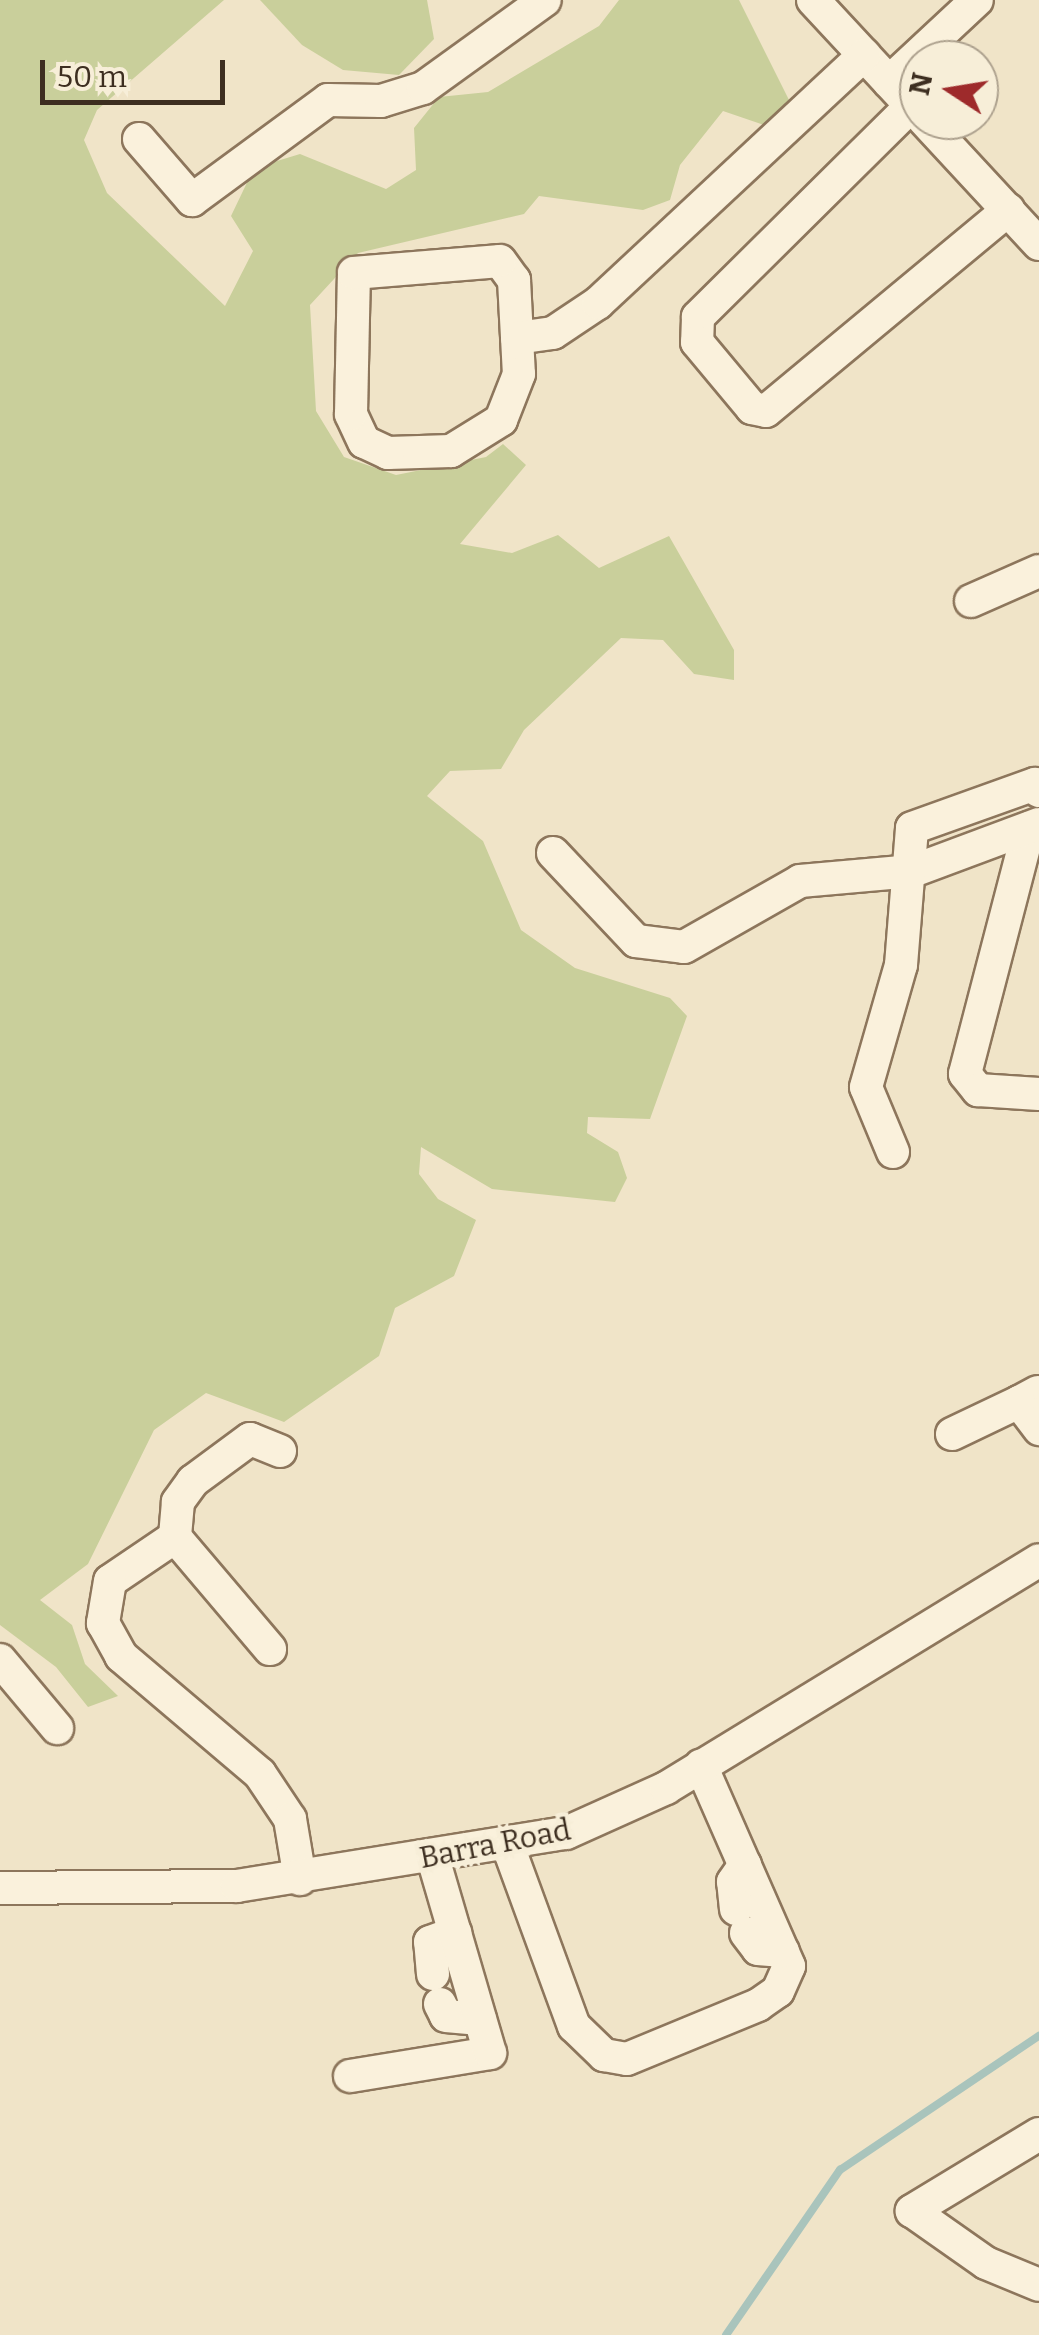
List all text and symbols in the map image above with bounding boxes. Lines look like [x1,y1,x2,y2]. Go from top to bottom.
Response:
scale bar [45,40,230,102]
north arrow [899,40,999,140]
text: 50 m [57,59,127,95]
text: N [903,70,940,98]
street label: Barra Road [416,1812,574,1876]

